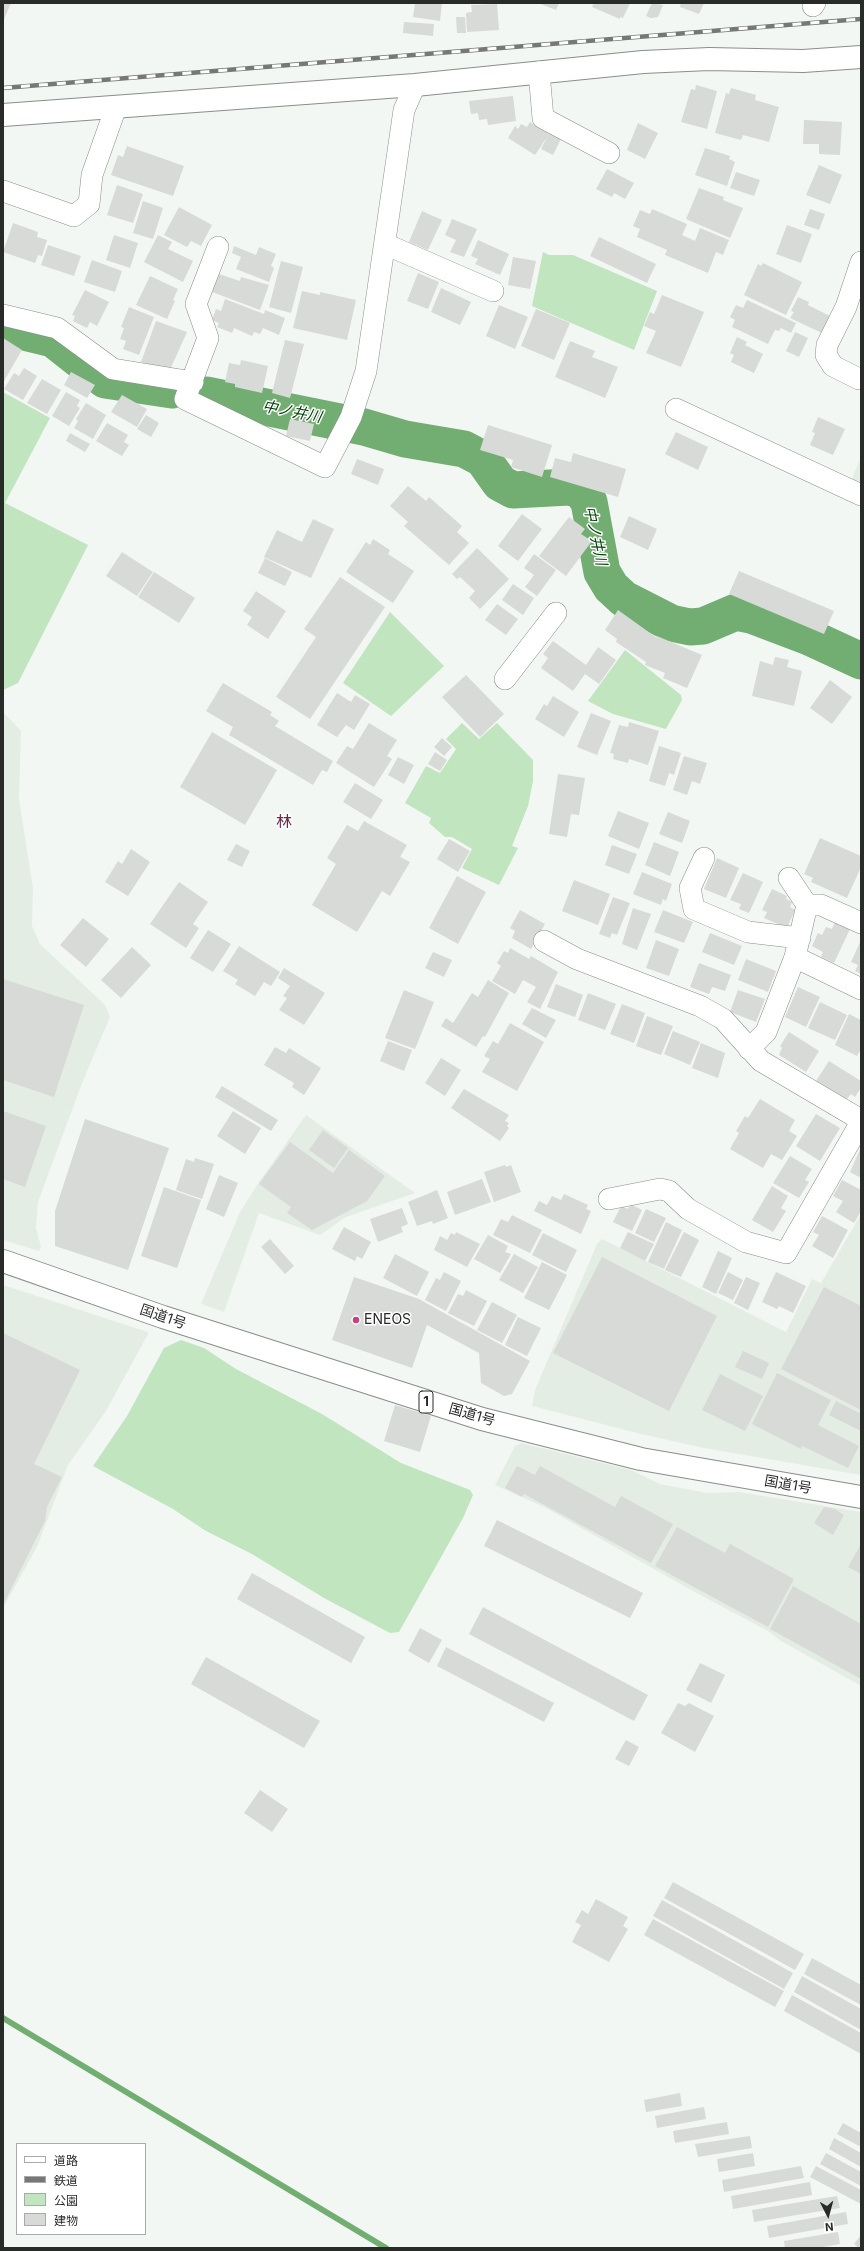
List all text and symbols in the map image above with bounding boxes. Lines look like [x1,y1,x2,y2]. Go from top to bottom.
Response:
water label: 中ノ井川 [261,397,323,427]
water label: 中ノ井川 [580,505,610,567]
district label: 林 [276,812,292,832]
street label: 国道1号 [138,1301,188,1333]
place label: ENEOS [364,1312,411,1328]
marker: ENEOS [351,1315,361,1325]
road number: 1 [419,1391,433,1413]
street label: 国道1号 [447,1400,497,1430]
street label: 国道1号 [763,1473,813,1497]
legend [16,2143,146,2235]
text: 道路 [54,2153,78,2168]
text: 鉄道 [54,2173,78,2188]
text: 公園 [54,2193,78,2208]
north arrow [808,2195,848,2235]
text: 建物 [54,2213,78,2228]
text: N [824,2220,834,2234]

